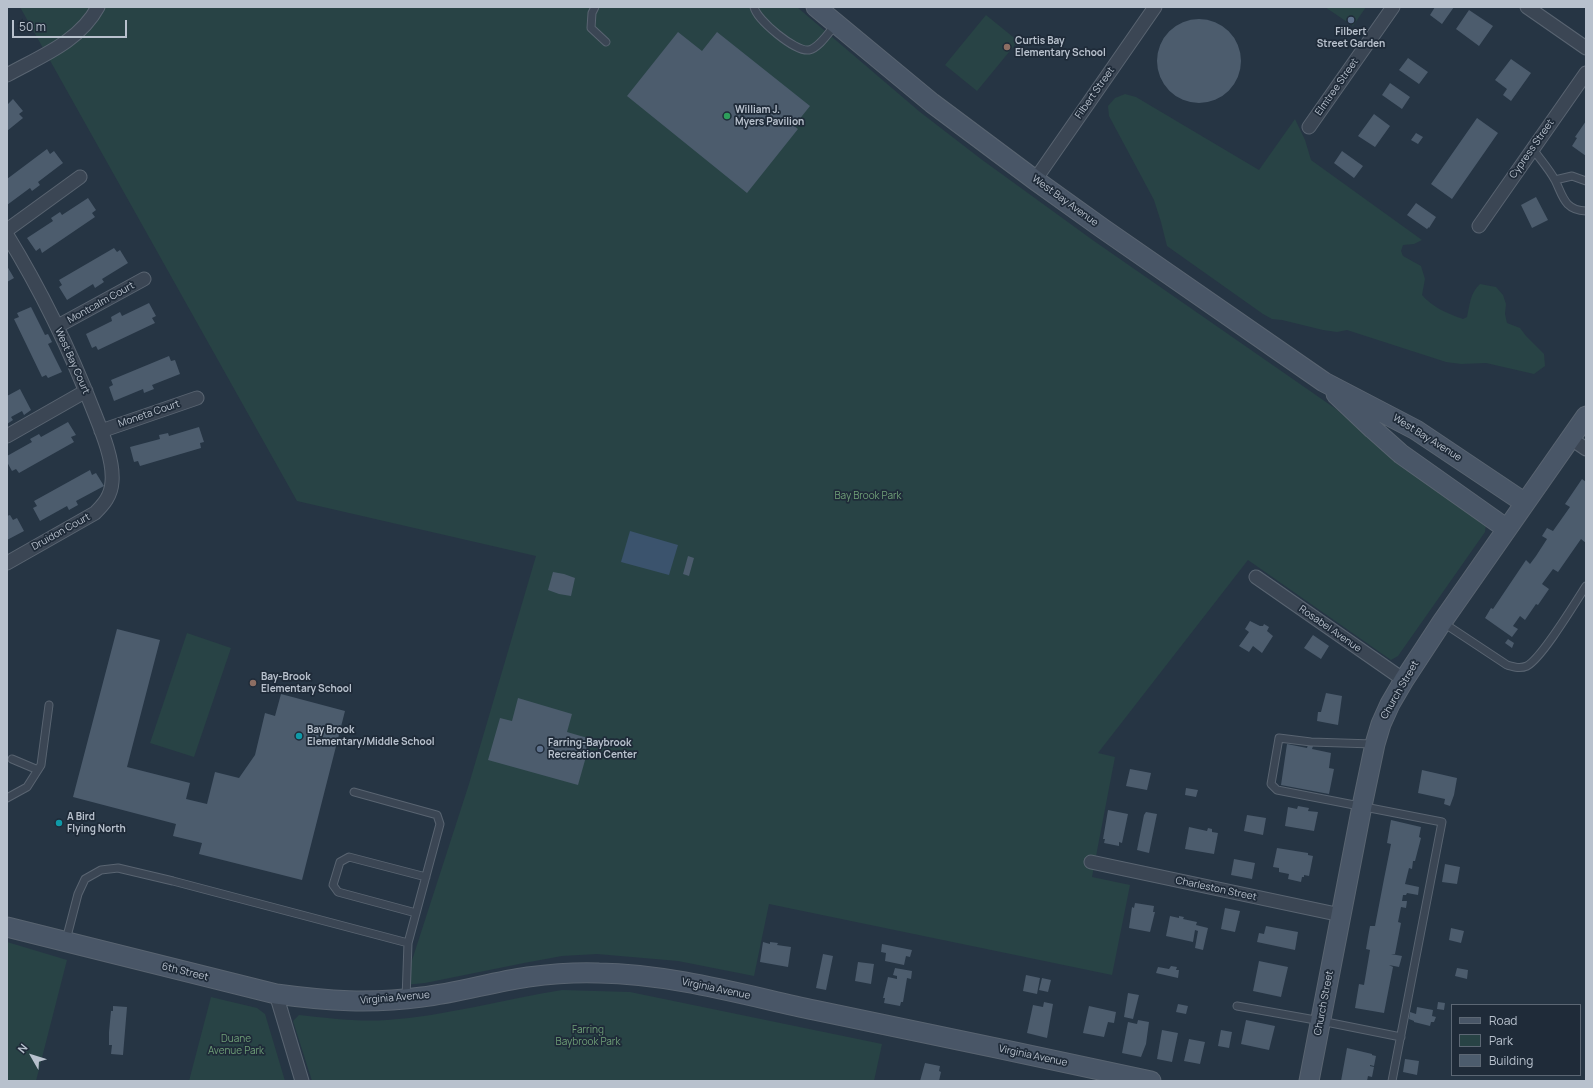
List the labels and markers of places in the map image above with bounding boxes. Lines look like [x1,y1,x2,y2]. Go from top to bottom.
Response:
marker: Filbert Street Garden [1346,15,1356,25]
place label: Filbert Street Garden [1317,26,1385,50]
place label: Curtis Bay Elementary School [1015,35,1106,58]
marker: Curtis Bay Elementary School [1002,42,1012,52]
place label: William J. Myers Pavilion [735,104,804,128]
marker: William J. Myers Pavilion [722,111,732,121]
place label: Bay-Brook Elementary School [261,671,352,694]
marker: Bay-Brook Elementary School [248,678,258,688]
place label: Bay Brook Elementary/Middle School [307,724,435,748]
marker: Bay Brook Elementary/Middle School [294,731,304,741]
place label: Farring-Baybrook Recreation Center [548,737,637,760]
marker: Farring-Baybrook Recreation Center [535,744,545,754]
place label: A Bird Flying North [67,811,126,834]
marker: A Bird Flying North [54,818,64,828]

